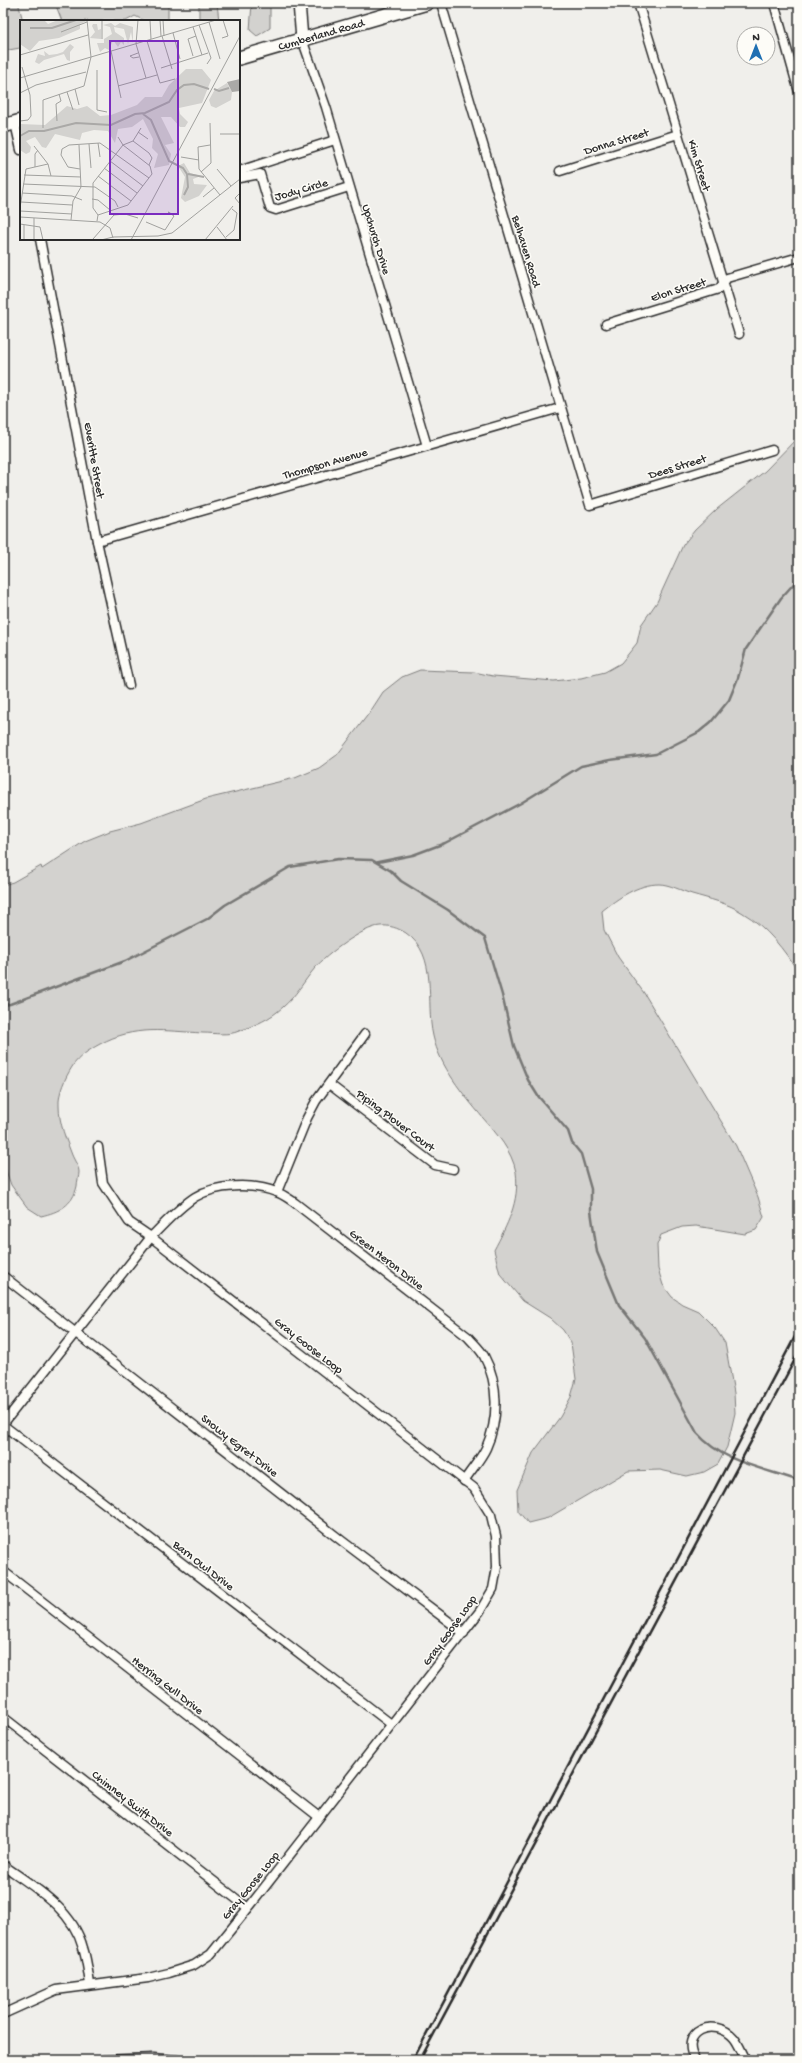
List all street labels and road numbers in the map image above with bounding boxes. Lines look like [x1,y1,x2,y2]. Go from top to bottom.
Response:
street label: Cumberland Road [277,17,367,55]
street label: Donna Street [582,126,652,160]
street label: Kim Street [684,138,713,194]
street label: Jody Circle [273,176,331,205]
street label: Upchurch Drive [358,203,393,277]
street label: Belhaven Road [507,213,543,290]
street label: Elon Street [649,276,709,306]
street label: Everitte Street [79,421,107,500]
street label: Thompson Avenue [281,446,370,484]
street label: Dees Street [646,452,709,484]
street label: Piping Plover Court [352,1087,438,1156]
street label: Green Heron Drive [346,1227,427,1295]
street label: Gray Goose Loop [271,1315,345,1378]
street label: Snowy Egret Drive [197,1412,281,1482]
street label: Barn Owl Drive [169,1538,237,1595]
street label: Gray Goose Loop [420,1593,481,1669]
street label: Herring Gull Drive [128,1654,206,1719]
street label: Chimney Swift Drive [88,1768,176,1841]
street label: Gray Goose Loop [220,1849,283,1923]

